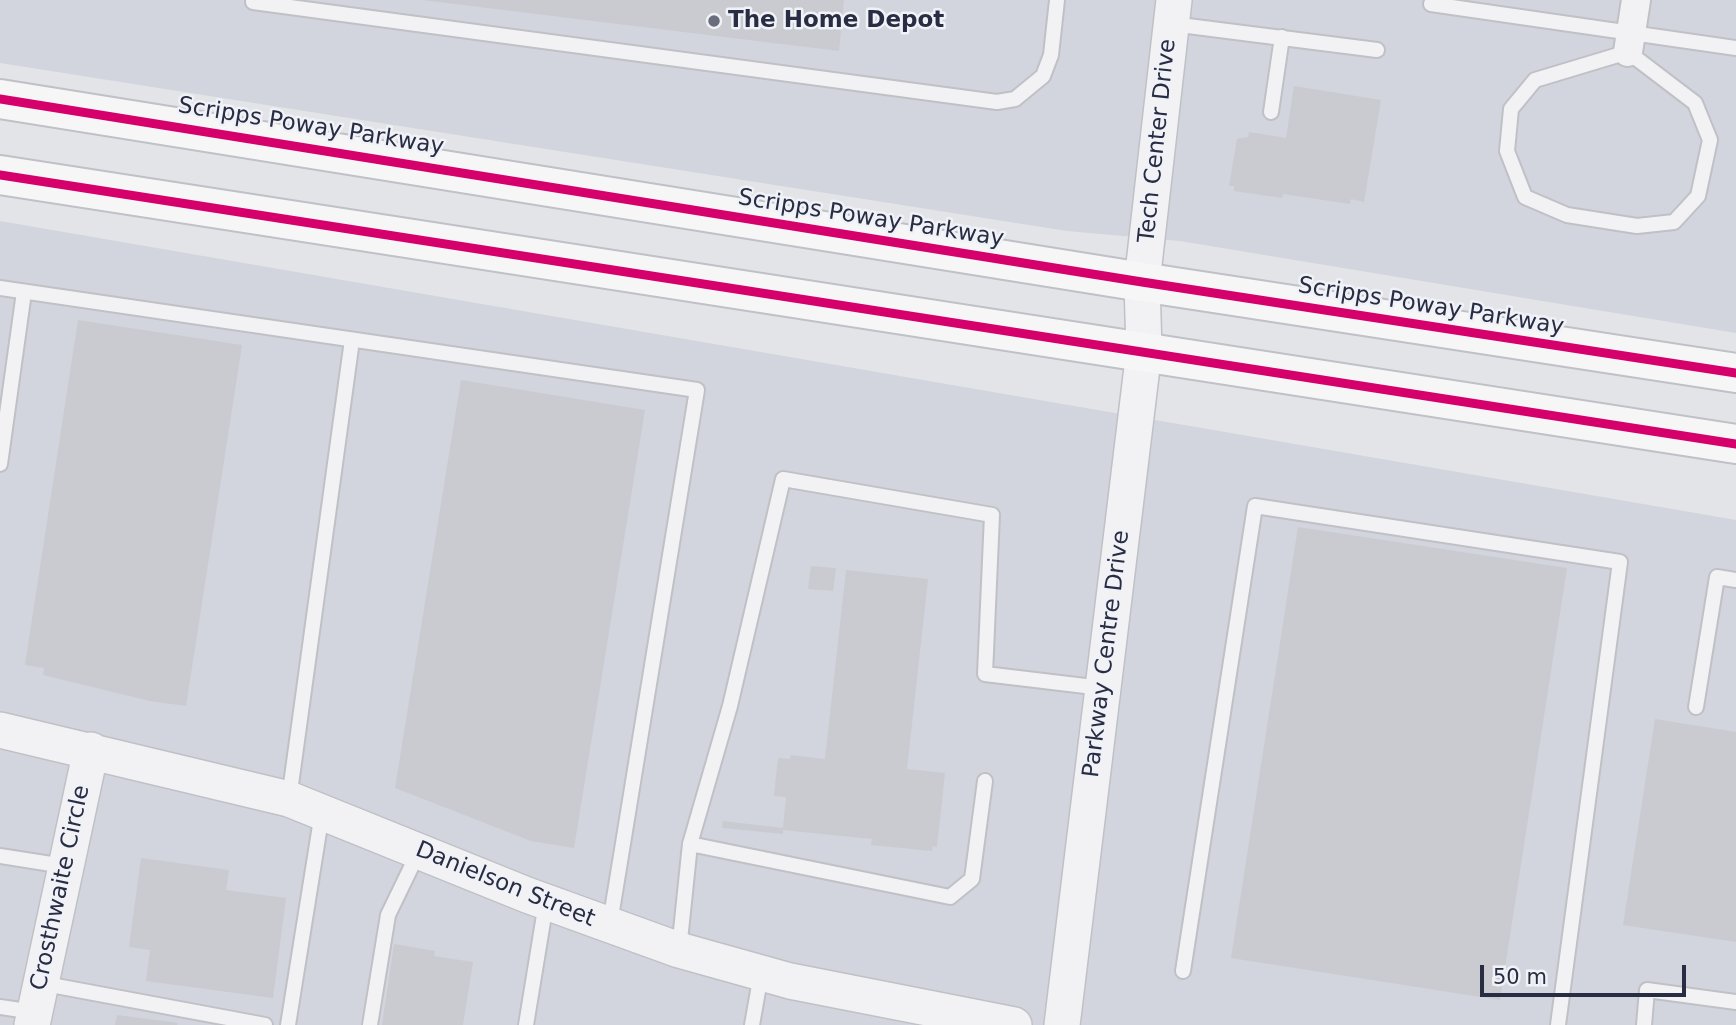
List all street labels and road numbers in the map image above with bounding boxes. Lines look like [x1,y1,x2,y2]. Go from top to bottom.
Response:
street label: Tech Center Drive [1134,38,1182,244]
street label: Scripps Poway Parkway [176,92,446,162]
street label: Scripps Poway Parkway [736,184,1006,254]
street label: Scripps Poway Parkway [1296,272,1566,342]
street label: Parkway Centre Drive [1078,529,1136,779]
street label: Crosthwaite Circle [26,783,96,993]
street label: Danielson Street [411,836,599,934]

